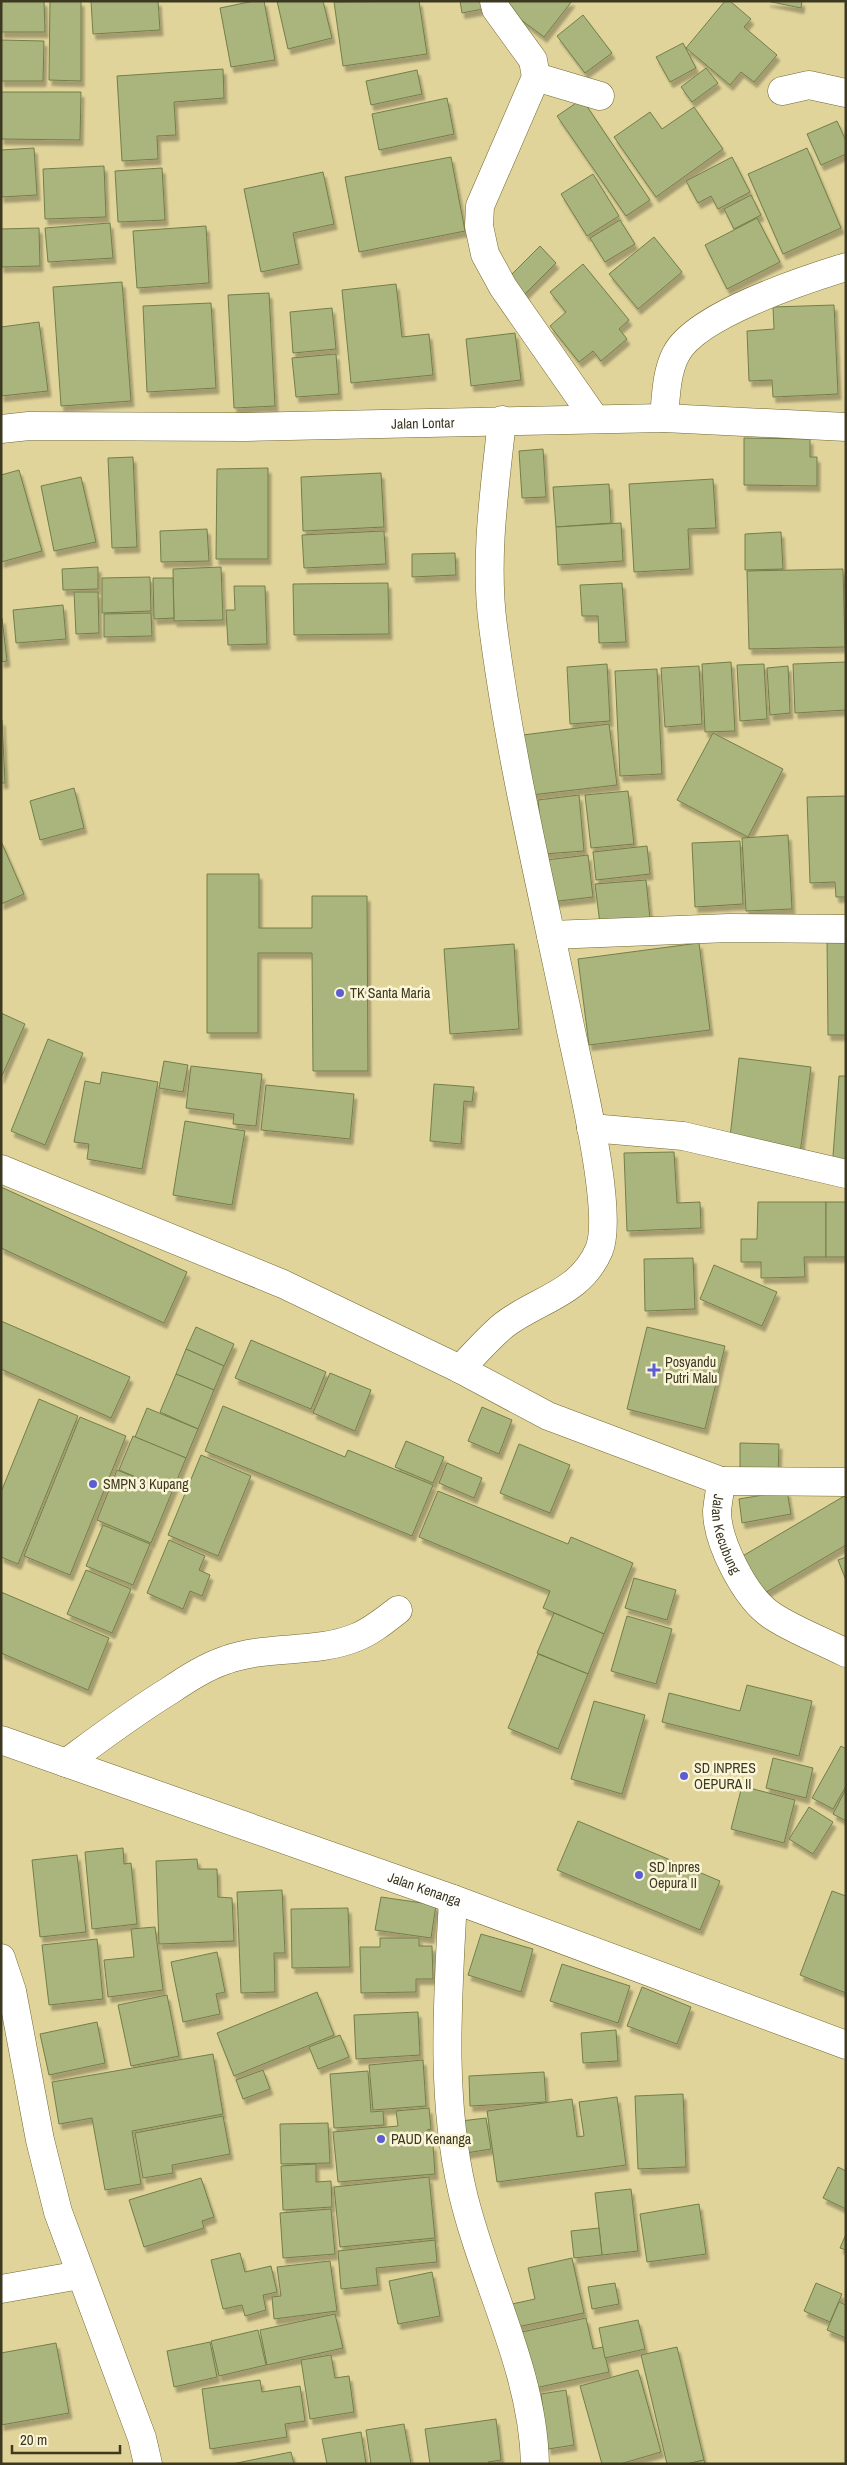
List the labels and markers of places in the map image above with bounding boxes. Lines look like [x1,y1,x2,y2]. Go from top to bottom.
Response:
place label: TK Santa Maria [350,984,431,1002]
marker: TK Santa Maria [334,987,346,999]
place label: Posyandu Putri Malu [665,1353,717,1387]
marker: Posyandu Putri Malu [647,1363,661,1377]
place label: SMPN 3 Kupang [103,1475,189,1493]
marker: SMPN 3 Kupang [87,1478,99,1490]
place label: SD INPRES OEPURA II [694,1759,756,1793]
marker: SD INPRES OEPURA II [678,1770,690,1782]
place label: SD Inpres Oepura II [649,1858,700,1892]
marker: SD Inpres Oepura II [633,1869,645,1881]
place label: PAUD Kenanga [391,2130,472,2148]
marker: PAUD Kenanga [375,2133,387,2145]

